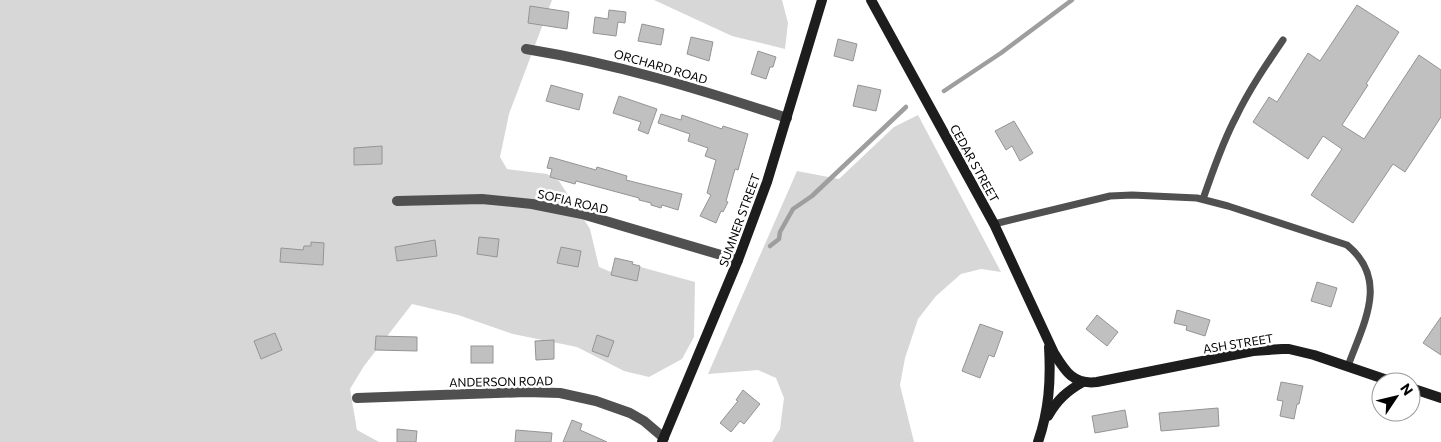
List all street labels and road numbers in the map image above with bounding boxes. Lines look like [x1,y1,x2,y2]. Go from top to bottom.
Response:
street label: ORCHARD ROAD [613,46,710,86]
street label: CEDAR STREET [948,122,1002,205]
street label: SUMNER STREET [716,171,762,269]
street label: SOFIA ROAD [536,186,610,216]
street label: ASH STREET [1202,330,1275,355]
street label: ANDERSON ROAD [449,373,553,389]

